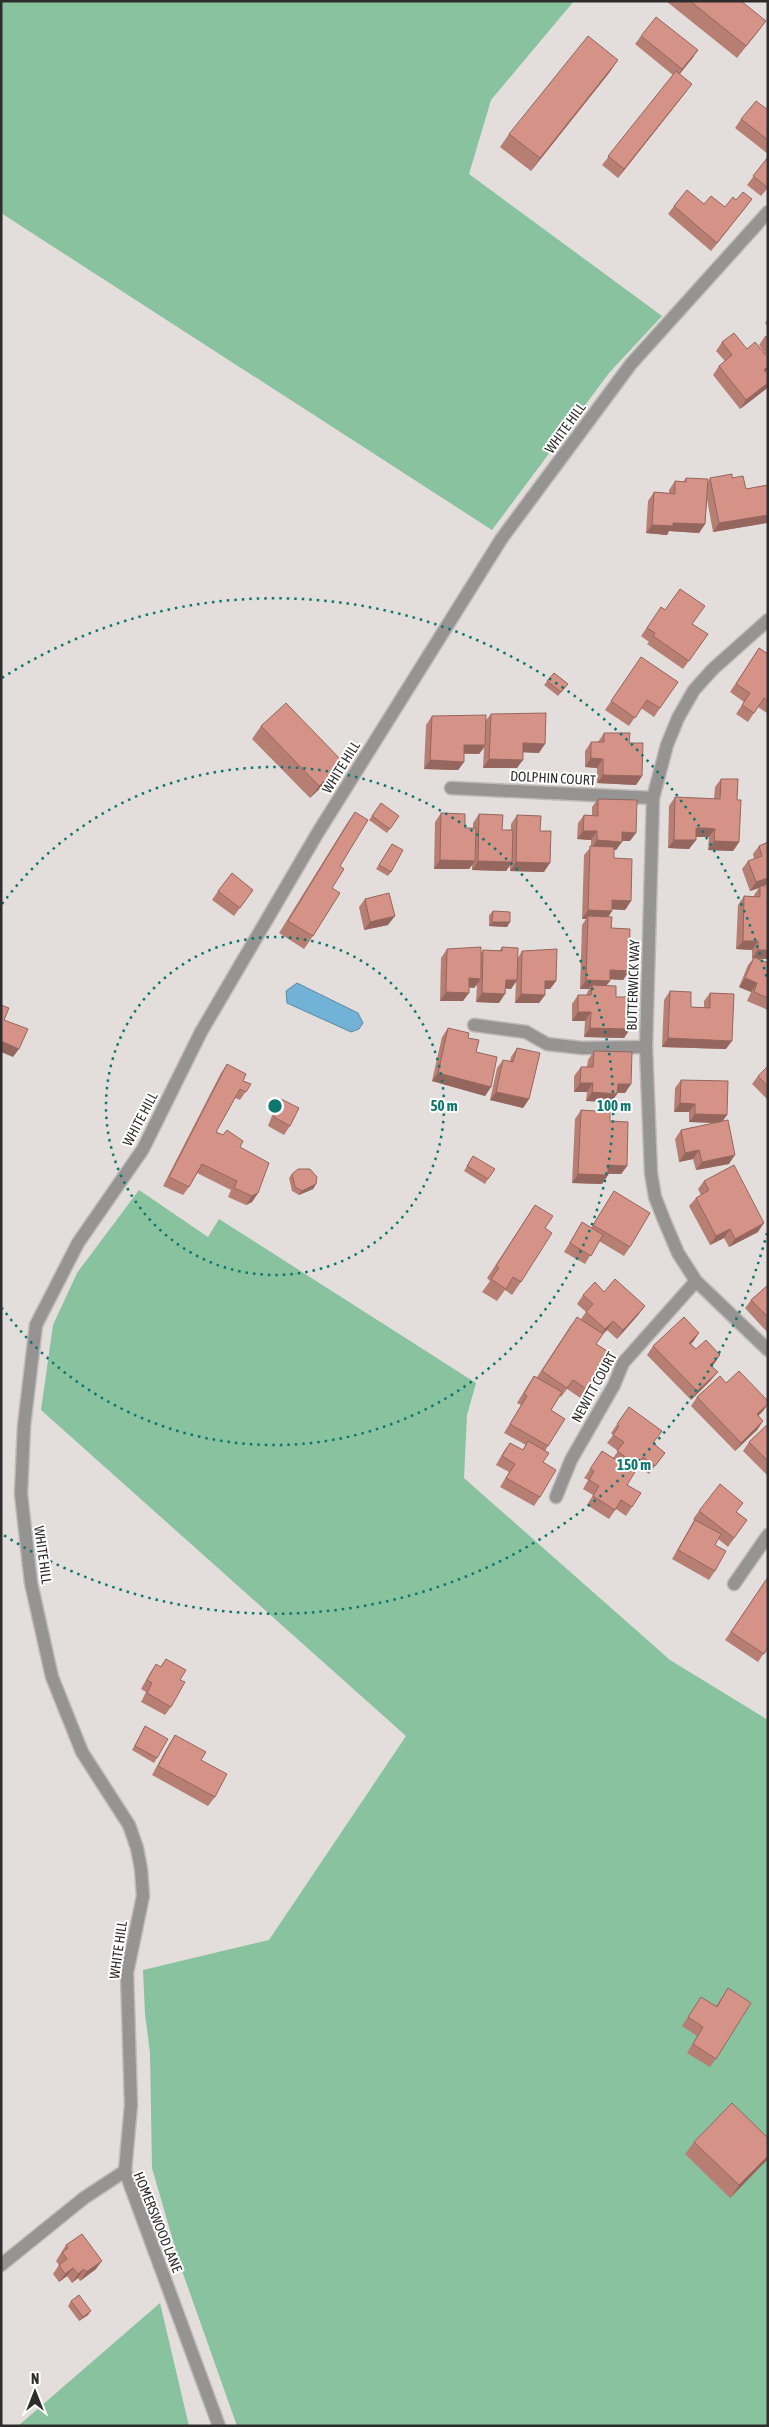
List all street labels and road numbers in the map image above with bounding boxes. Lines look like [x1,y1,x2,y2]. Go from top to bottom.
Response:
street label: WHITE HILL [541,399,589,456]
street label: WHITE HILL [319,737,364,796]
street label: DOLPHIN COURT [510,768,596,788]
street label: BUTTERWICK WAY [623,938,643,1031]
street label: WHITE HILL [119,1089,161,1149]
street label: NEWITT COURT [568,1349,620,1425]
street label: WHITE HILL [31,1525,55,1586]
street label: WHITE HILL [106,1919,130,1980]
street label: HOMERSWOOD LANE [131,2169,186,2275]

